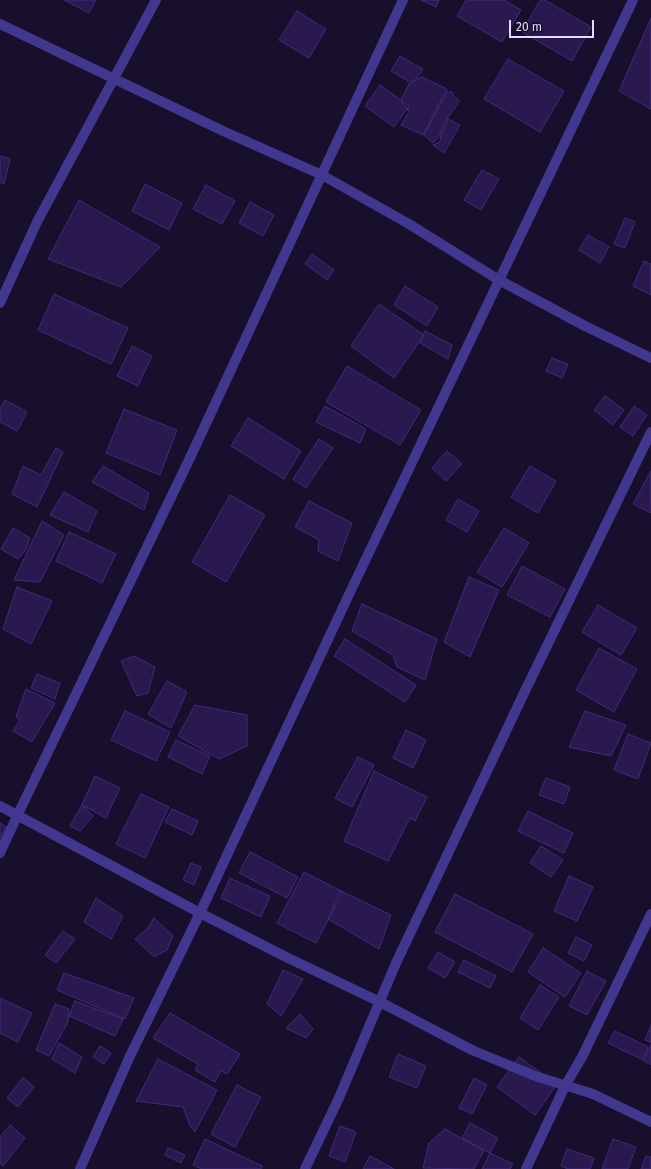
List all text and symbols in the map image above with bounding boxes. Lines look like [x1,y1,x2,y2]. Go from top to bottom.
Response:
scale bar [511,12,596,38]
text: 20 m [516,20,542,34]

